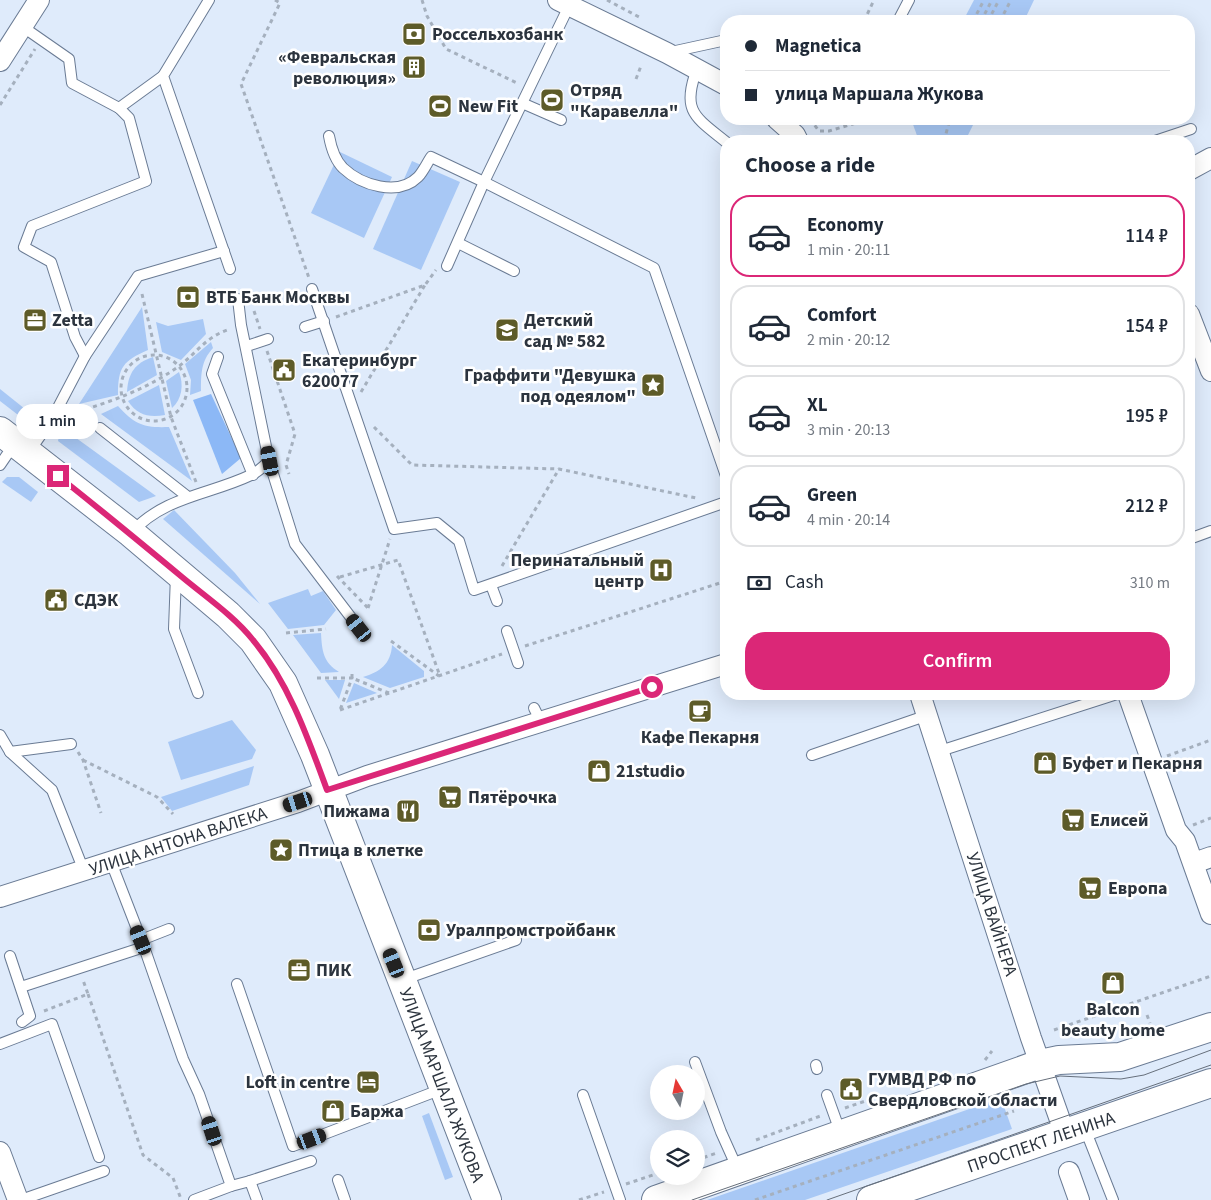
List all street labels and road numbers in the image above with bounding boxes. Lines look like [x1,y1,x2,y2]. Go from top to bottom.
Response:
street label: УЛИЦА АНТОНА ВАЛЕКА [86,801,270,882]
street label: УЛИЦА ВАЙНЕРА [960,849,1023,979]
street label: УЛИЦА МАРШАЛА ЖУКОВА [393,984,490,1186]
street label: ПРОСПЕКТ ЛЕНИНА [964,1105,1119,1179]

